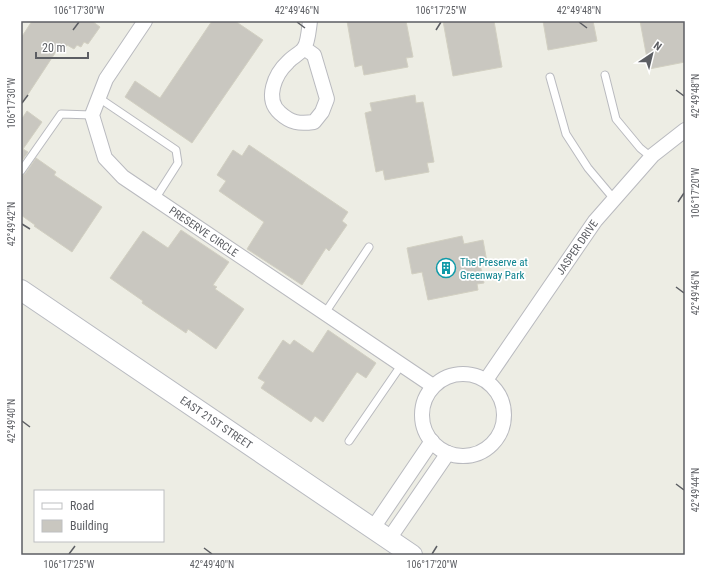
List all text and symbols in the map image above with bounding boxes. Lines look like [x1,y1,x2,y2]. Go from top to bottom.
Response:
text: 106°17'30"W [54,5,105,16]
text: 42°49'46"N [275,5,319,16]
text: 106°17'25"W [416,5,467,16]
text: 42°49'48"N [557,5,601,16]
scale bar [36,34,88,60]
north arrow [632,34,672,74]
text: N [651,39,664,54]
text: 20 m [42,41,66,55]
text: 42°49'48"N [690,74,701,118]
text: 106°17'30"W [6,77,17,128]
text: 106°17'20"W [690,167,701,218]
text: 42°49'42"N [6,202,17,246]
street label: PRESERVE CIRCLE [167,204,241,260]
street label: JASPER DRIVE [554,217,601,277]
place label: The Preserve at Greenway Park [460,256,528,282]
building icon: The Preserve at Greenway Park [435,257,457,279]
text: 42°49'46"N [690,271,701,315]
street label: EAST 21ST STREET [178,394,255,452]
text: 42°49'40"N [6,399,17,443]
text: 42°49'44"N [690,468,701,512]
legend [34,490,164,542]
text: Road [70,499,94,513]
text: Building [70,519,108,533]
text: 106°17'25"W [44,559,95,570]
text: 42°49'40"N [190,559,234,570]
text: 106°17'20"W [407,559,458,570]

